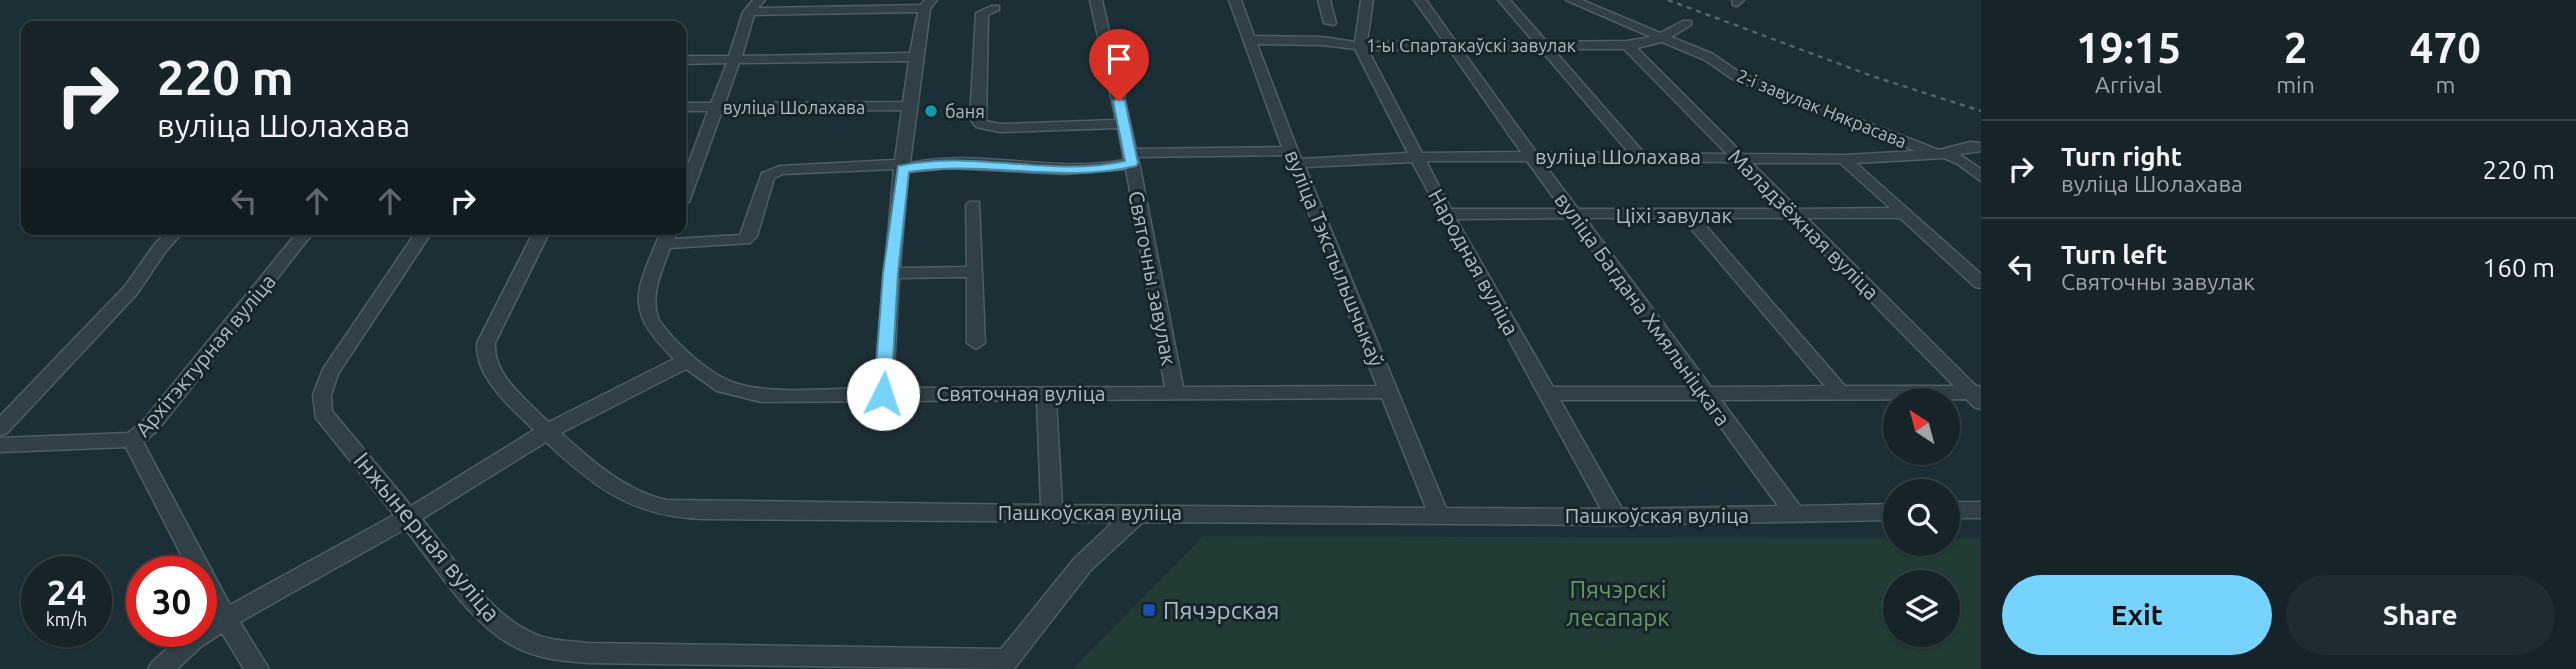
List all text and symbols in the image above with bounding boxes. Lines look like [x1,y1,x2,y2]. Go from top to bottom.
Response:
text: 19:15 [2076,24,2181,71]
text: 2 [2284,24,2307,71]
text: 470 [2410,24,2481,71]
pin [1089,29,1149,101]
street label: 1-ы Спартакаўскі завулак [1366,35,1576,55]
icon: arrive [1100,40,1138,78]
icon: right [42,49,133,140]
text: 220 m [157,49,294,104]
street label: 2-і завулак Някрасава [1734,65,1910,151]
text: Arrival [2095,72,2162,97]
text: min [2276,72,2315,97]
text: m [2435,72,2455,97]
street label: вуліца Шолахава [723,97,865,117]
place label: баня [945,101,985,121]
marker: баня [923,103,939,119]
text: вуліца Шолахава [157,107,410,143]
text: Turn right [2061,142,2182,171]
street label: вуліца Шолахава [1535,144,1701,168]
street label: Маладзёжная вуліца [1724,144,1884,304]
street label: вуліца Тэкстыльшчыкаў [1281,146,1389,370]
icon: right [2002,150,2040,188]
text: 220 m [2483,155,2555,184]
text: вуліца Шолахава [2061,171,2243,196]
icon: left [225,182,263,220]
icon: ahead [298,182,336,220]
icon: ahead [371,182,409,220]
icon: right [444,182,482,220]
street label: Народная вуліца [1424,185,1524,339]
street label: вуліца Багдана Хмяльніцкага [1550,188,1736,430]
street label: Святочны завулак [1124,189,1182,367]
street label: Ціхі завулак [1616,203,1732,227]
text: Turn left [2061,240,2167,269]
icon: left [2002,248,2040,286]
text: 160 m [2483,253,2555,282]
street label: Архітэктурная вуліца [130,269,280,441]
text: Святочны завулак [2061,269,2255,294]
position arrow [846,357,920,431]
street label: Святочная вуліца [936,381,1106,405]
north arrow [1883,388,1960,466]
map controls [1883,388,1960,647]
street label: Інжынерная вуліца [348,447,506,627]
button: search [1883,479,1960,556]
street label: Пашкоўская вуліца [998,500,1182,524]
street label: Пашкоўская вуліца [1565,503,1749,527]
speed limit sign: 30 [126,556,217,647]
button: layers [1883,570,1960,647]
text: 24 [47,572,86,612]
button: Exit [2002,575,2272,655]
button: Share [2286,575,2555,655]
park label: Пячэрскі лесапарк [1566,576,1670,631]
place label: Пячэрская [1163,597,1279,624]
marker: Пячэрская [1141,602,1157,618]
text: km/h [46,609,87,629]

